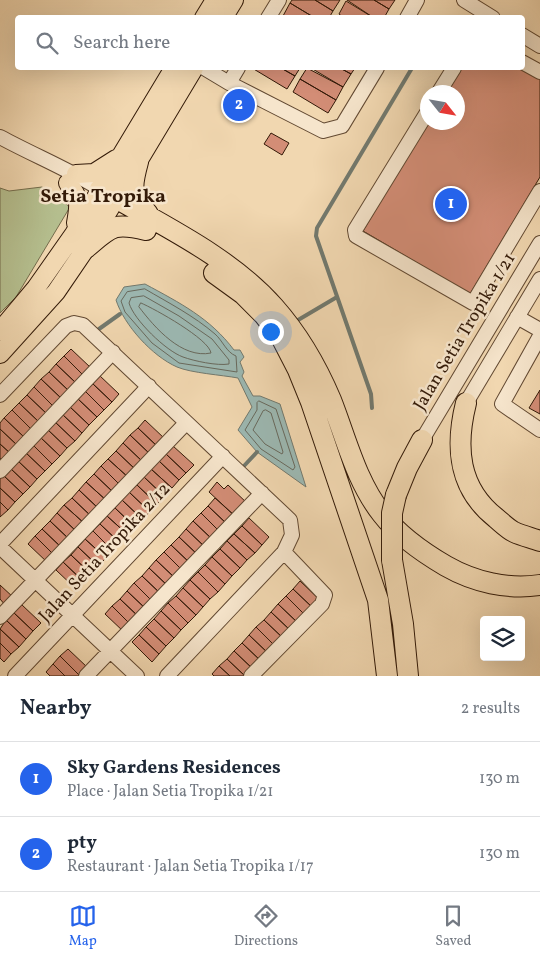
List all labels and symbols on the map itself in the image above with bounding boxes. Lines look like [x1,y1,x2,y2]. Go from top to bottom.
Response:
north arrow [420,85,465,130]
pin: 2 [223,86,255,124]
district label: Setia Tropika [40,183,166,211]
pin: 1 [435,185,467,223]
street label: Jalan Setia Tropika 1/21 [408,248,522,416]
your location [258,319,284,345]
street label: Jalan Setia Tropika 2/12 [33,477,177,629]

